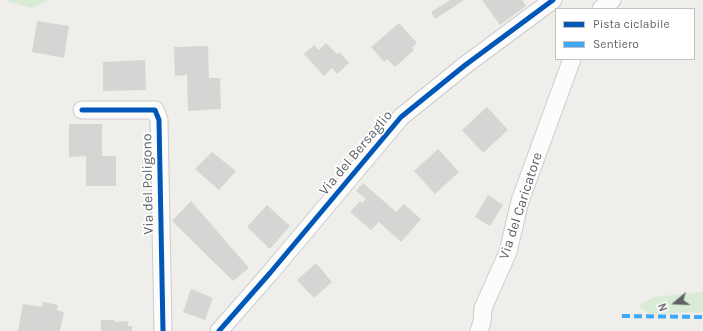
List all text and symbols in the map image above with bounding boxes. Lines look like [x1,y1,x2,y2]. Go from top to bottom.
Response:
legend [555,8,695,60]
text: Pista ciclabile [593,17,670,31]
text: Sentiero [593,37,639,51]
street label: Via del Bersaglio [316,107,396,199]
street label: Via del Poligono [139,133,157,235]
street label: Via del Caricatore [496,150,546,262]
north arrow [655,283,695,323]
text: N [656,301,671,313]

